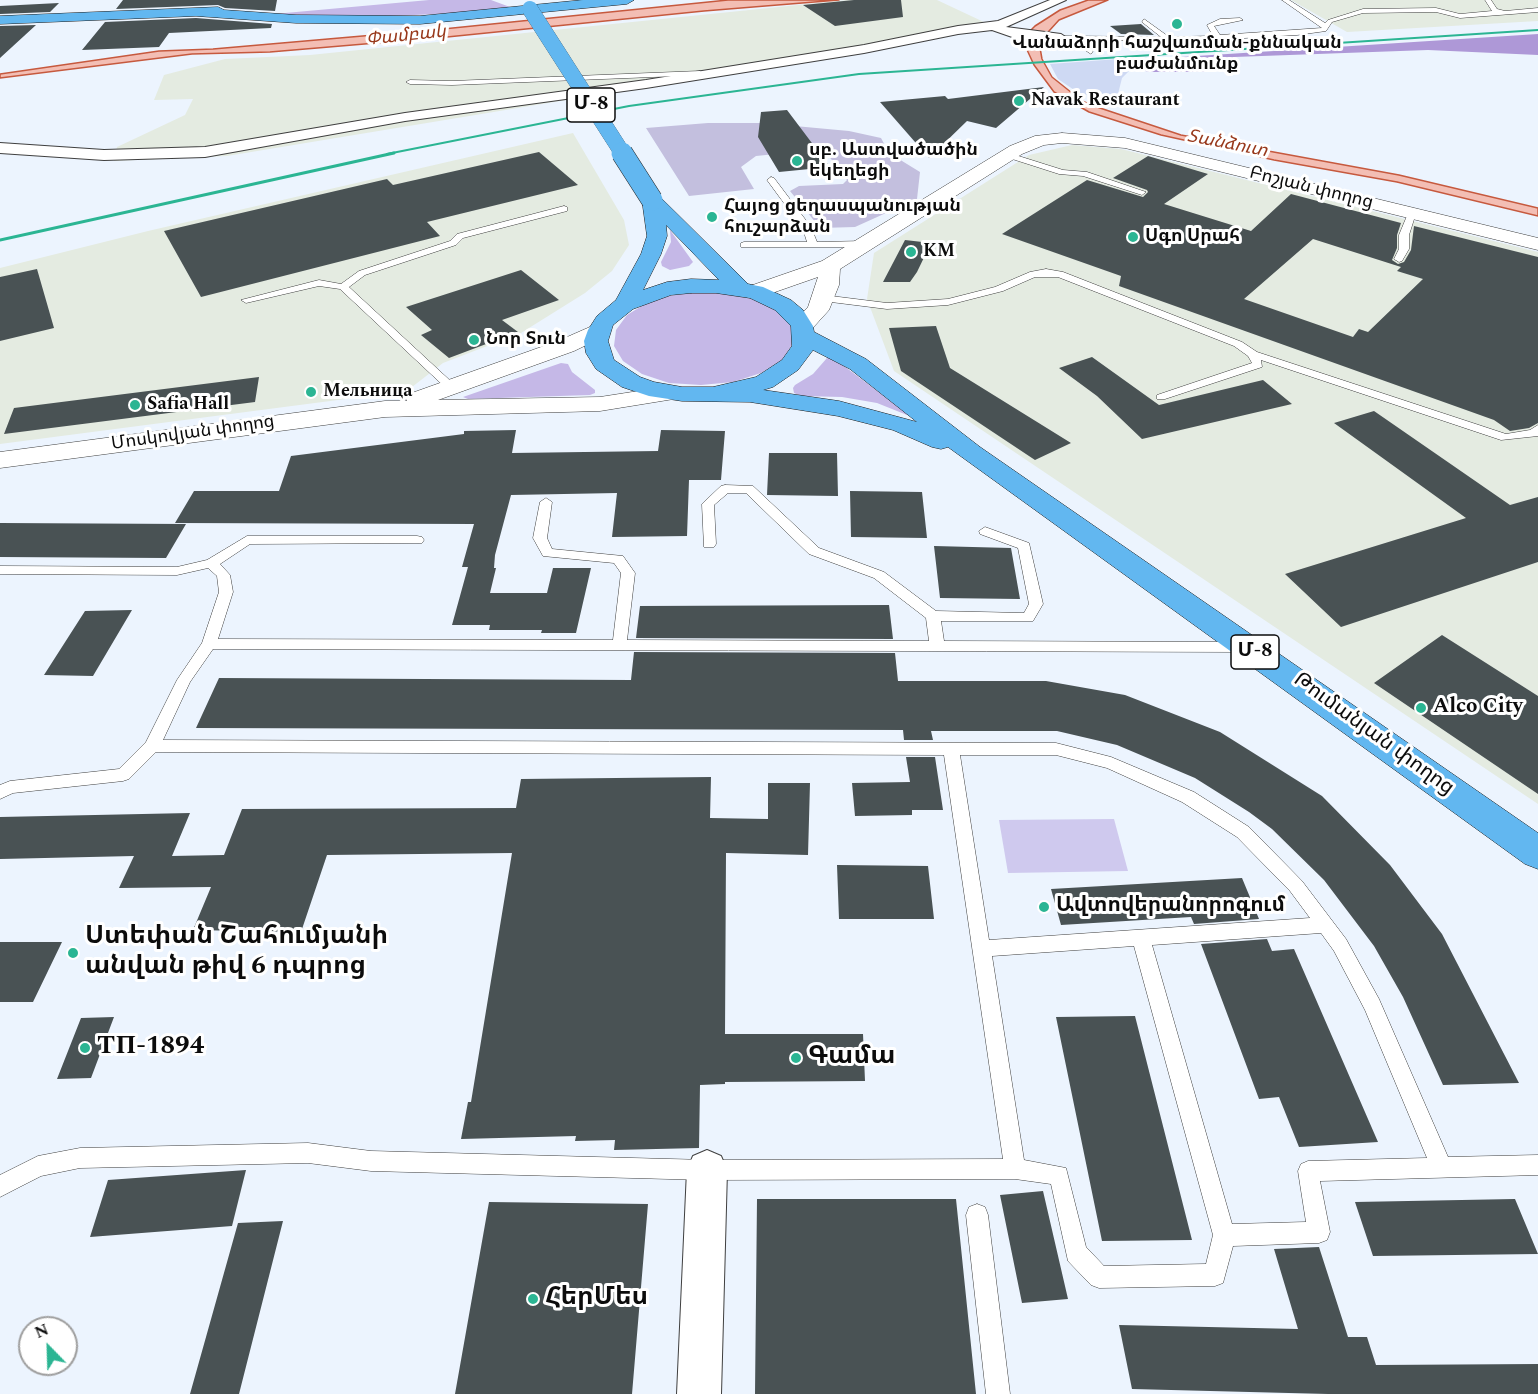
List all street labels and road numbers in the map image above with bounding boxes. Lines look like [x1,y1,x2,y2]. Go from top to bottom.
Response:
road number: Մ-8 [567,88,615,122]
street label: Բոշյան փողոց [1247,163,1375,215]
street label: Մոսկովյան փողոց [110,412,276,456]
road number: Մ-8 [1231,635,1279,669]
street label: Թումանյան փողոց [1288,668,1458,802]

